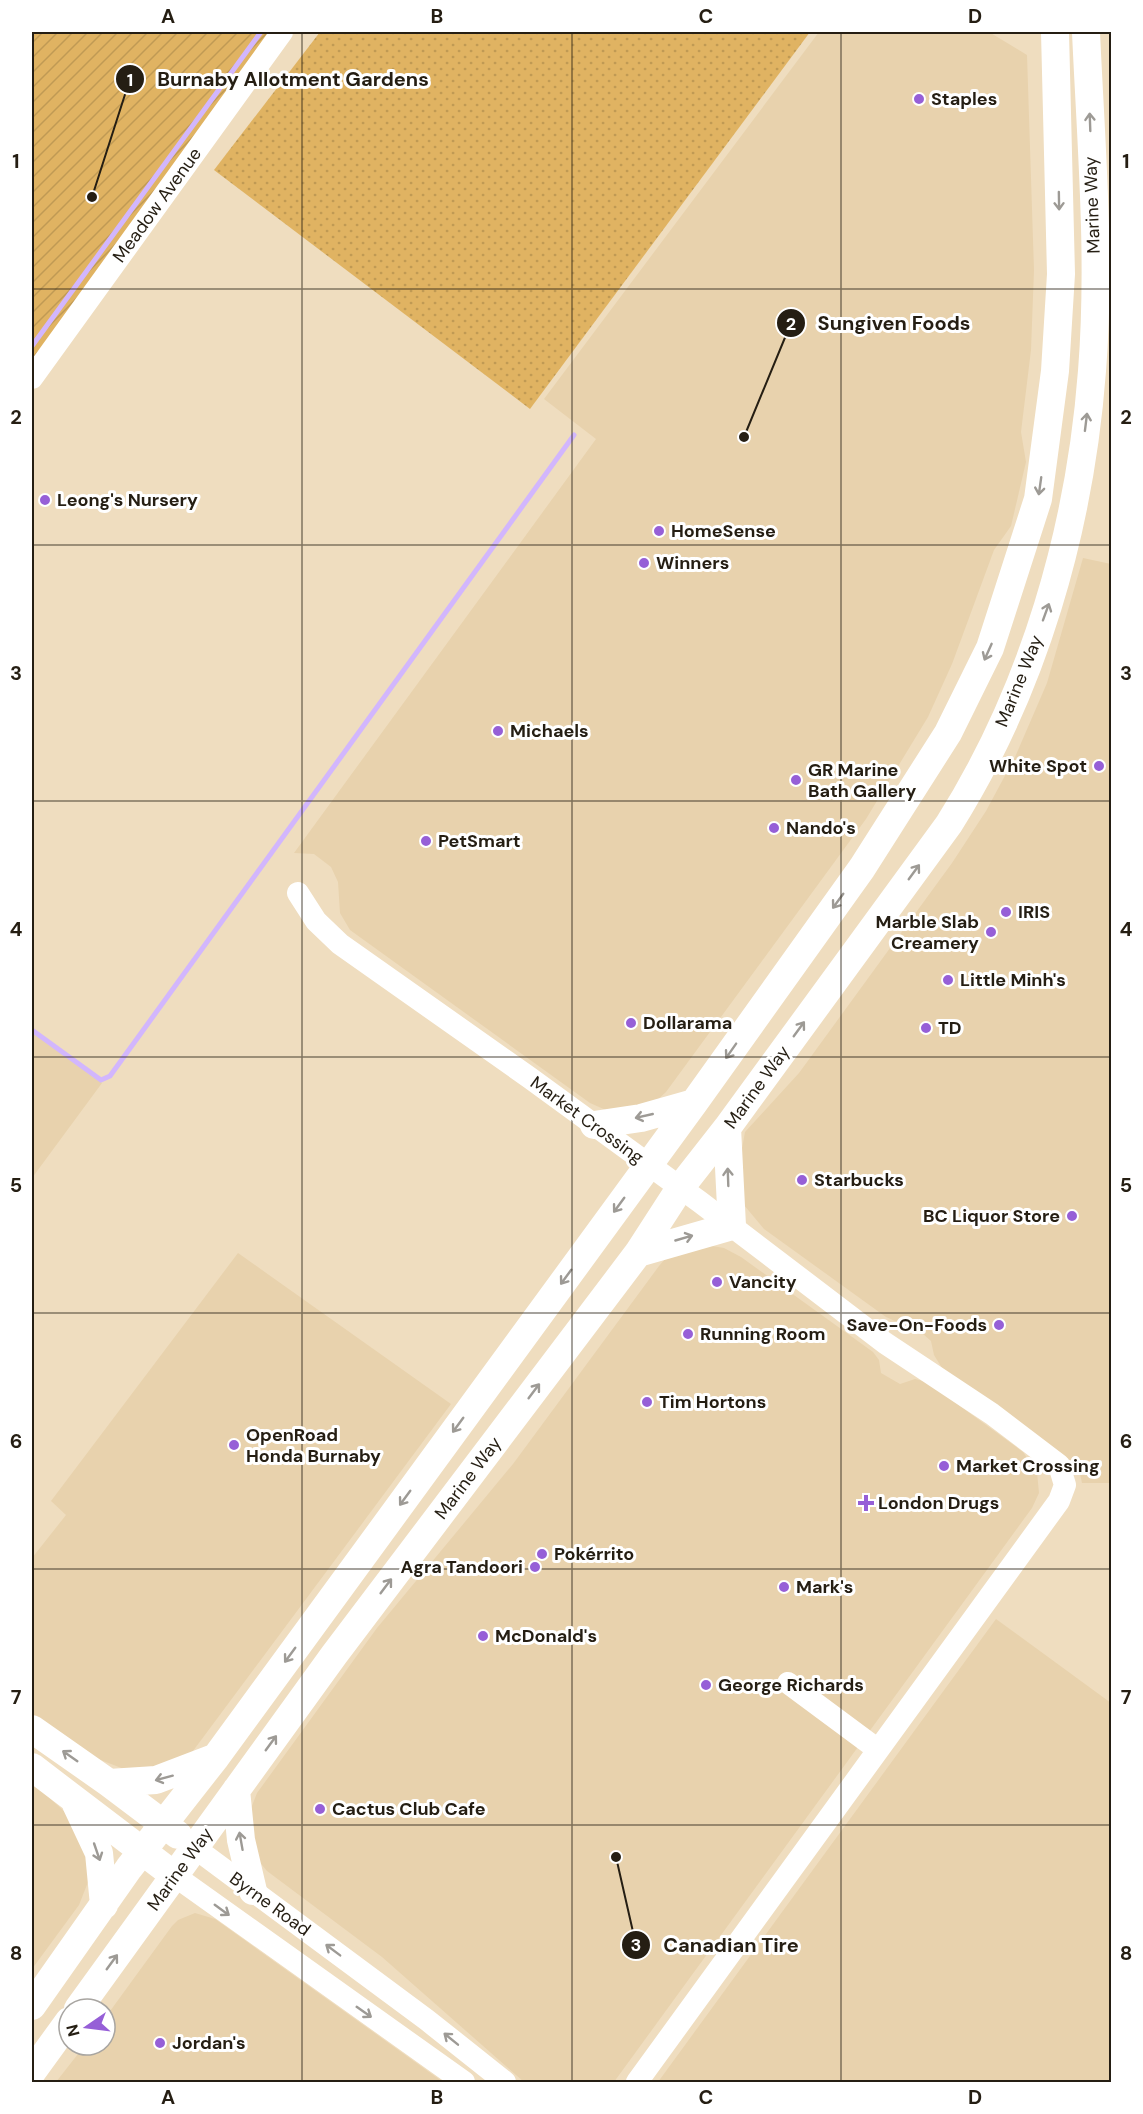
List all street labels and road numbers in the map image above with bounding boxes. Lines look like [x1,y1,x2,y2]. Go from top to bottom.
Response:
street label: Meadow Avenue [107,143,207,267]
street label: Marine Way [1078,156,1106,254]
street label: Marine Way [990,631,1048,731]
street label: Marine Way [719,1041,795,1133]
street label: Market Crossing [526,1071,648,1169]
street label: Marine Way [429,1432,507,1524]
street label: Marine Way [142,1823,218,1915]
street label: Byrne Road [225,1866,315,1942]

